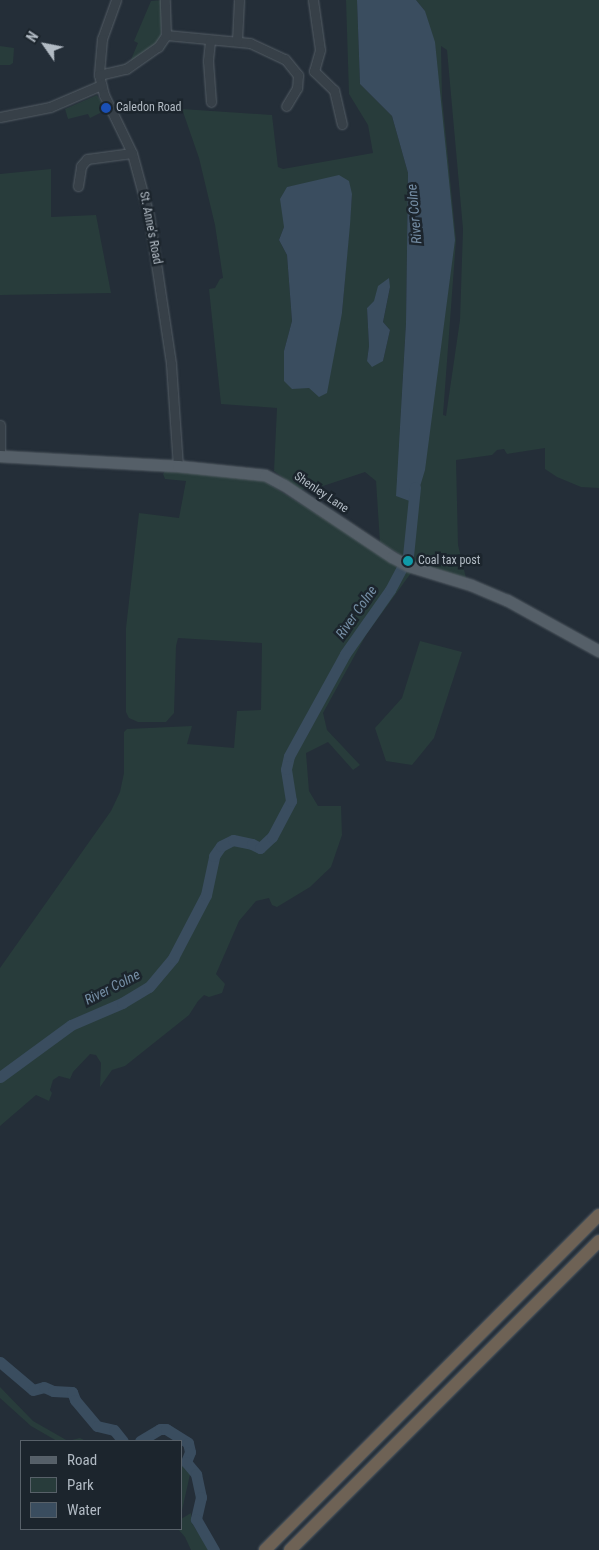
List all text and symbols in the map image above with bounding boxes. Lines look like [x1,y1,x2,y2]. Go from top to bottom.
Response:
north arrow [20,20,70,70]
text: N [23,29,41,45]
place label: Caledon Road [116,101,182,115]
marker: Caledon Road [100,102,112,114]
water label: River Colne [403,183,425,245]
street label: St. Anne's Road [136,190,164,266]
street label: Shenley Lane [291,470,351,516]
place label: Coal tax post [418,554,480,568]
marker: Coal tax post [402,555,414,567]
water label: River Colne [332,582,380,642]
water label: River Colne [81,966,143,1008]
legend [20,1440,182,1530]
text: Road [67,1451,97,1469]
text: Park [67,1476,94,1494]
text: Water [67,1501,101,1519]

